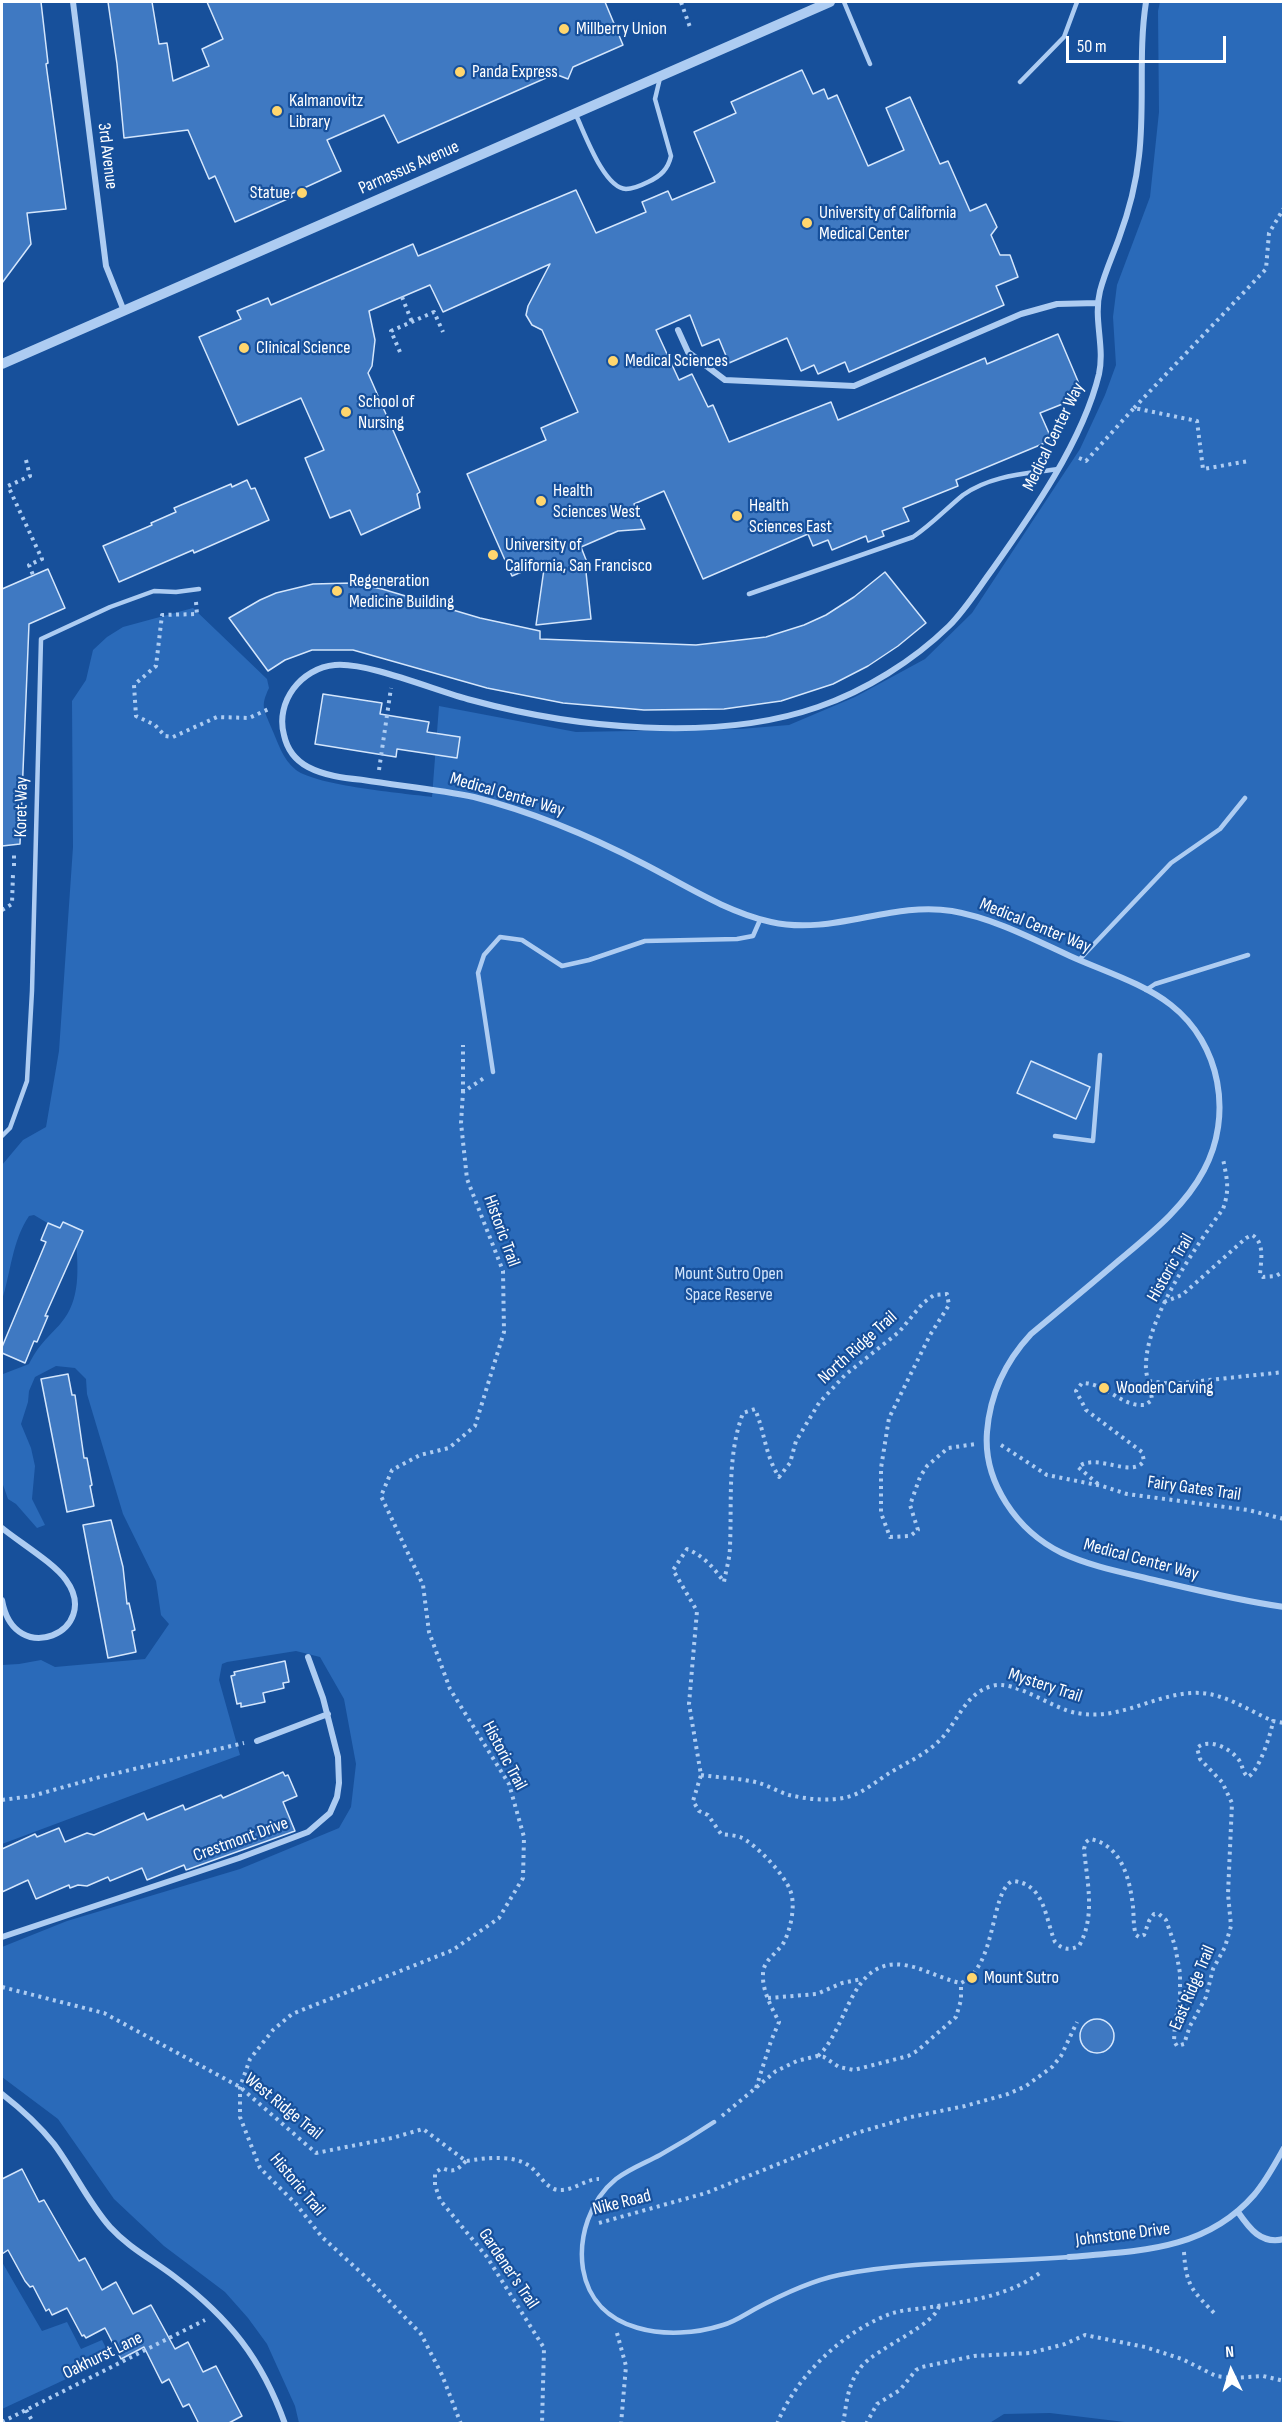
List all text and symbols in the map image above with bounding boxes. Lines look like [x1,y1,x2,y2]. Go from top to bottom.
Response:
place label: Millberry Union [576,18,667,40]
marker: Millberry Union [557,22,571,36]
scale bar [1069,24,1230,62]
text: 50 m [1077,36,1107,57]
place label: Panda Express [472,61,558,83]
marker: Panda Express [453,65,467,79]
place label: Kalmanovitz Library [289,90,363,132]
marker: Kalmanovitz Library [270,104,284,118]
street label: 3rd Avenue [92,122,122,190]
street label: Parnassus Avenue [355,136,463,200]
place label: Statue [250,182,290,204]
marker: Statue [295,186,309,200]
place label: University of California Medical Center [819,202,956,244]
marker: University of California Medical Center [800,216,814,230]
place label: Clinical Science [256,337,351,359]
marker: Clinical Science [237,341,251,355]
place label: Medical Sciences [625,350,728,372]
marker: Medical Sciences [606,354,620,368]
street label: Medical Center Way [1018,379,1090,495]
place label: School of Nursing [358,391,414,434]
marker: School of Nursing [339,405,353,419]
place label: Health Sciences West [553,480,640,522]
marker: Health Sciences West [534,494,548,508]
place label: Health Sciences East [749,495,832,538]
marker: Health Sciences East [730,509,744,523]
place label: University of California, San Francisco [505,534,652,576]
marker: University of California, San Francisco [486,548,500,562]
place label: Regeneration Medicine Building [349,570,454,612]
marker: Regeneration Medicine Building [330,584,344,598]
street label: Medical Center Way [447,768,567,822]
street label: Koret Way [11,776,33,838]
street label: Medical Center Way [976,894,1094,958]
street label: Historic Trail [478,1192,524,1270]
street label: Historic Trail [1143,1230,1199,1306]
park label: Mount Sutro Open Space Reserve [674,1263,784,1306]
street label: North Ridge Trail [814,1307,902,1389]
place label: Wooden Carving [1116,1377,1214,1399]
marker: Wooden Carving [1097,1381,1111,1395]
street label: Fairy Gates Trail [1146,1472,1242,1506]
street label: Medical Center Way [1081,1534,1201,1586]
street label: Mystery Trail [1005,1664,1085,1708]
street label: Historic Trail [477,1718,531,1794]
street label: Crestmont Drive [191,1813,291,1867]
street label: East Ridge Trail [1166,1942,1220,2034]
place label: Mount Sutro [984,1967,1059,1989]
marker: Mount Sutro [965,1971,979,1985]
street label: West Ridge Trail [240,2069,326,2145]
street label: Historic Trail [265,2149,329,2221]
street label: Nike Road [591,2185,653,2221]
street label: Johnstone Drive [1075,2218,1171,2252]
street label: Gardener's Trail [473,2225,543,2313]
street label: Oakhurst Lane [60,2327,146,2385]
north arrow [1201,2341,1261,2401]
text: N [1225,2343,1235,2362]

